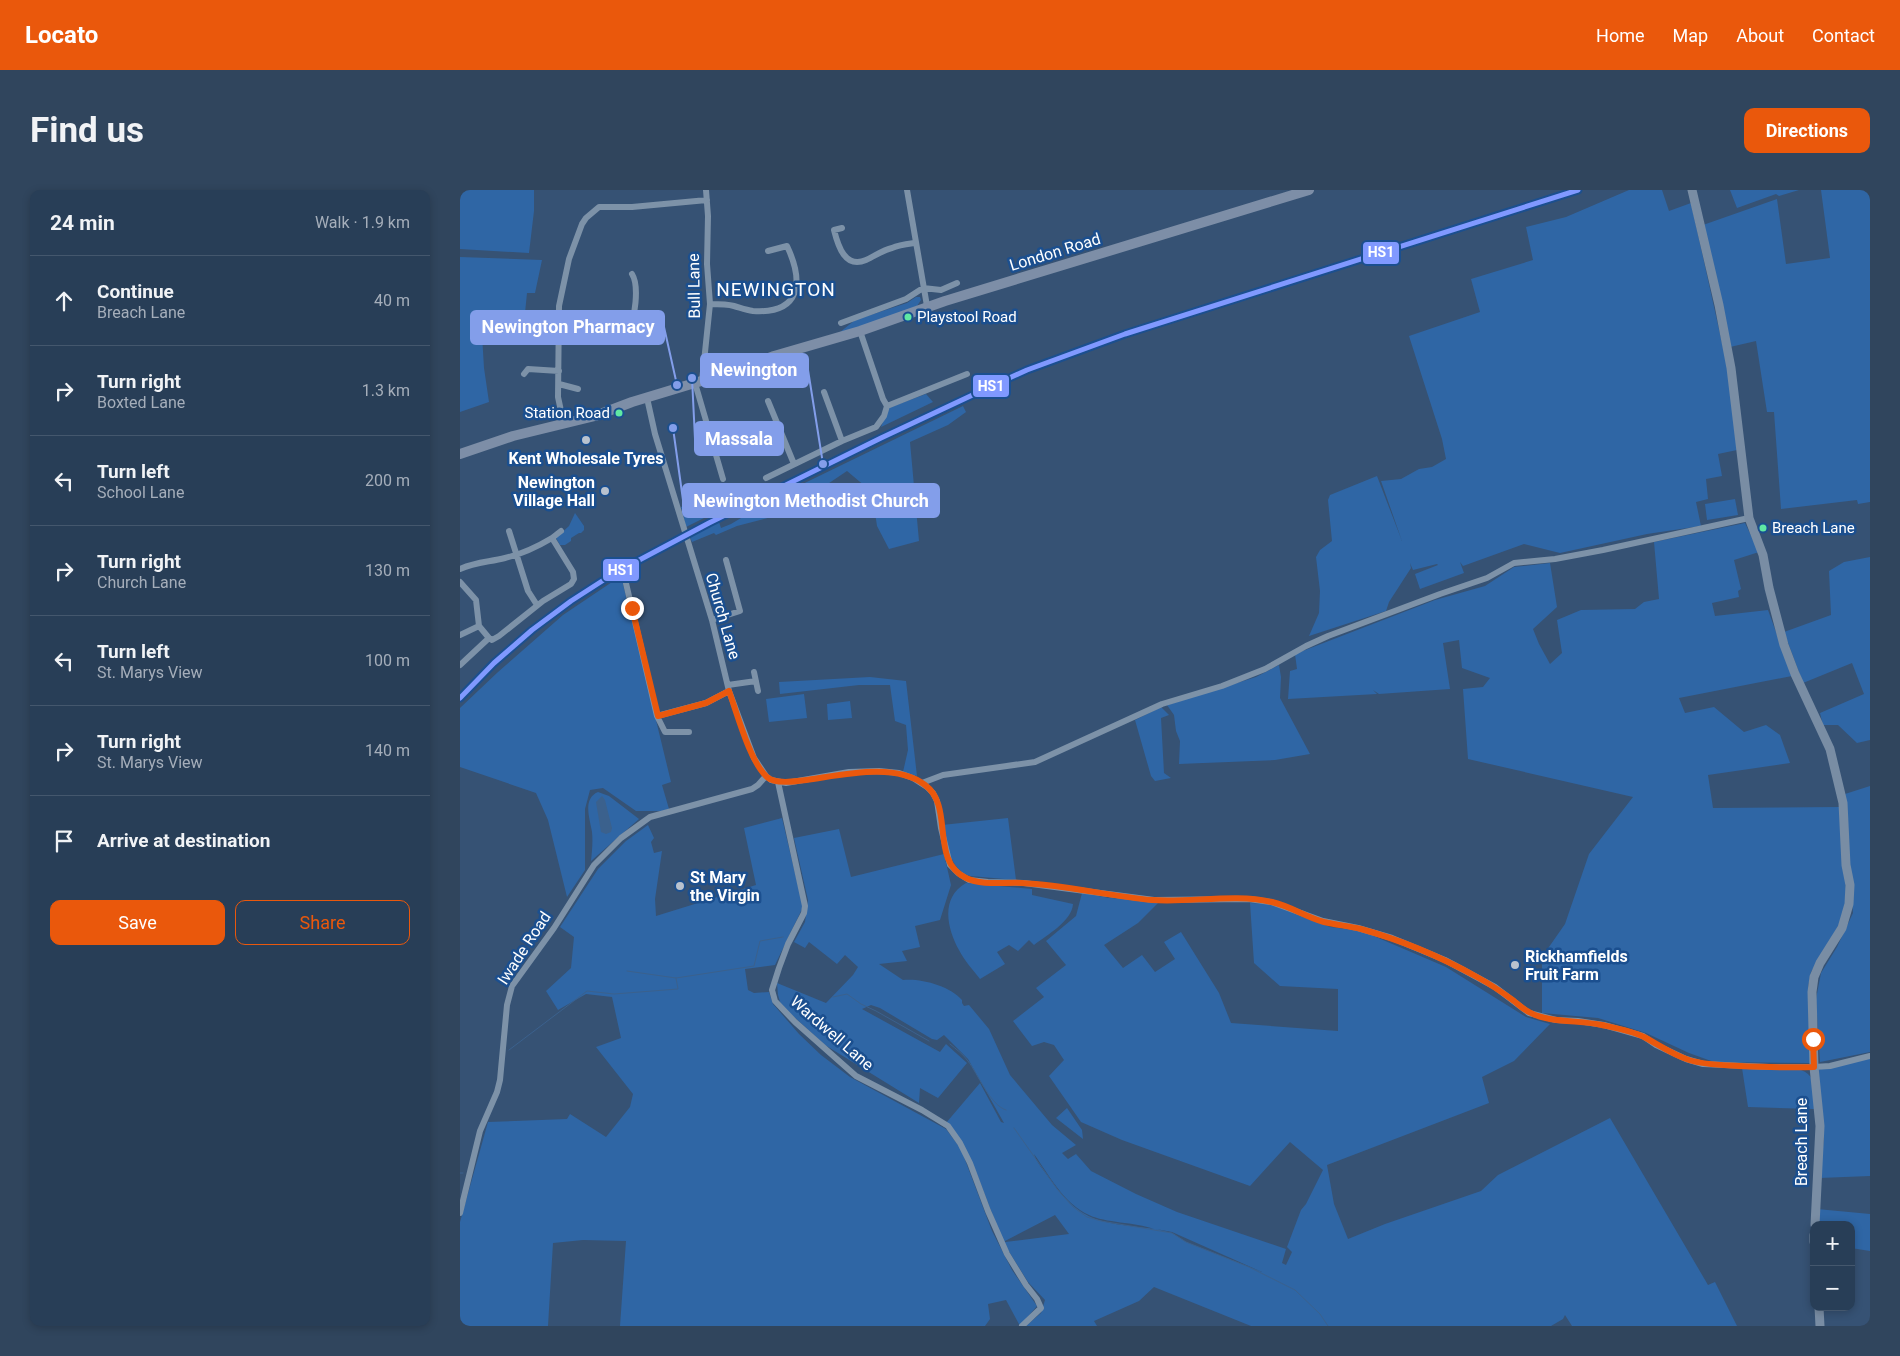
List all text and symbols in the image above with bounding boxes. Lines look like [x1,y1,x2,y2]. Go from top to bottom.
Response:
text: Locato [25,21,98,49]
text: Home [1596,25,1645,46]
text: Map [1673,25,1708,46]
text: About [1736,25,1784,46]
text: Contact [1812,25,1875,46]
button: Directions [1744,108,1870,153]
text: Find us [30,110,144,151]
text: 24 min [50,211,115,235]
text: Walk · 1.9 km [315,213,410,232]
street label: London Road [1007,229,1103,275]
line badge: HS1 [1362,241,1400,265]
text: HS1 [1368,244,1394,260]
street label: Bull Lane [684,253,704,319]
district label: NEWINGTON [716,278,836,301]
text: Continue [97,280,174,303]
icon: ahead [50,287,78,315]
text: 40 m [374,291,410,310]
text: Breach Lane [97,303,185,322]
place label: Playstool Road [917,308,1017,326]
callout: Newington Pharmacy [471,311,664,344]
marker: Playstool Road [903,312,913,322]
text: Newington Pharmacy [482,316,655,337]
callout: Newington [701,354,808,387]
text: Newington [711,359,797,380]
text: Turn right [97,370,181,393]
line badge: HS1 [972,374,1010,398]
icon: right [50,377,78,405]
text: HS1 [978,378,1004,394]
text: 1.3 km [362,381,410,400]
text: Boxted Lane [97,393,185,412]
place label: Station Road [524,404,610,422]
marker: Station Road [614,408,624,418]
callout: Massala [695,422,783,455]
text: Massala [705,428,773,449]
marker: Kent Wholesale Tyres [580,434,592,446]
place label: Kent Wholesale Tyres [509,449,663,468]
text: Turn left [97,460,170,483]
icon: left [50,467,78,495]
text: 200 m [365,471,410,490]
place label: Newington Village Hall [513,473,595,510]
text: School Lane [97,483,184,502]
callout: Newington Methodist Church [683,484,939,517]
marker: Newington Village Hall [599,485,611,497]
text: Newington Methodist Church [693,490,929,511]
place label: Breach Lane [1772,519,1855,537]
marker: Breach Lane [1758,523,1768,533]
text: Turn right [97,550,181,573]
icon: right [50,557,78,585]
line badge: HS1 [602,558,640,582]
text: 130 m [365,561,410,580]
text: HS1 [608,562,634,578]
street label: Church Lane [702,571,744,661]
text: Church Lane [97,573,186,592]
route end [621,597,644,620]
text: Turn left [97,640,170,663]
icon: left [50,647,78,675]
text: 100 m [365,651,410,670]
text: St. Marys View [97,663,203,682]
text: Turn right [97,730,181,753]
icon: right [50,737,78,765]
text: 140 m [365,741,410,760]
text: St. Marys View [97,753,203,772]
icon: arrive [50,827,78,855]
text: Arrive at destination [97,829,270,852]
place label: St Mary the Virgin [690,868,760,905]
marker: St Mary the Virgin [674,880,686,892]
button: Save [50,900,225,945]
button: Share [235,900,410,945]
street label: Iwade Road [493,908,555,988]
place label: Rickhamfields Fruit Farm [1525,947,1628,984]
marker: Rickhamfields Fruit Farm [1509,959,1521,971]
street label: Wardwell Lane [787,992,877,1074]
route start [1802,1028,1825,1051]
street label: Breach Lane [1792,1098,1811,1186]
map controls [1810,1221,1855,1311]
button: + [1810,1221,1855,1266]
button: − [1810,1266,1855,1311]

